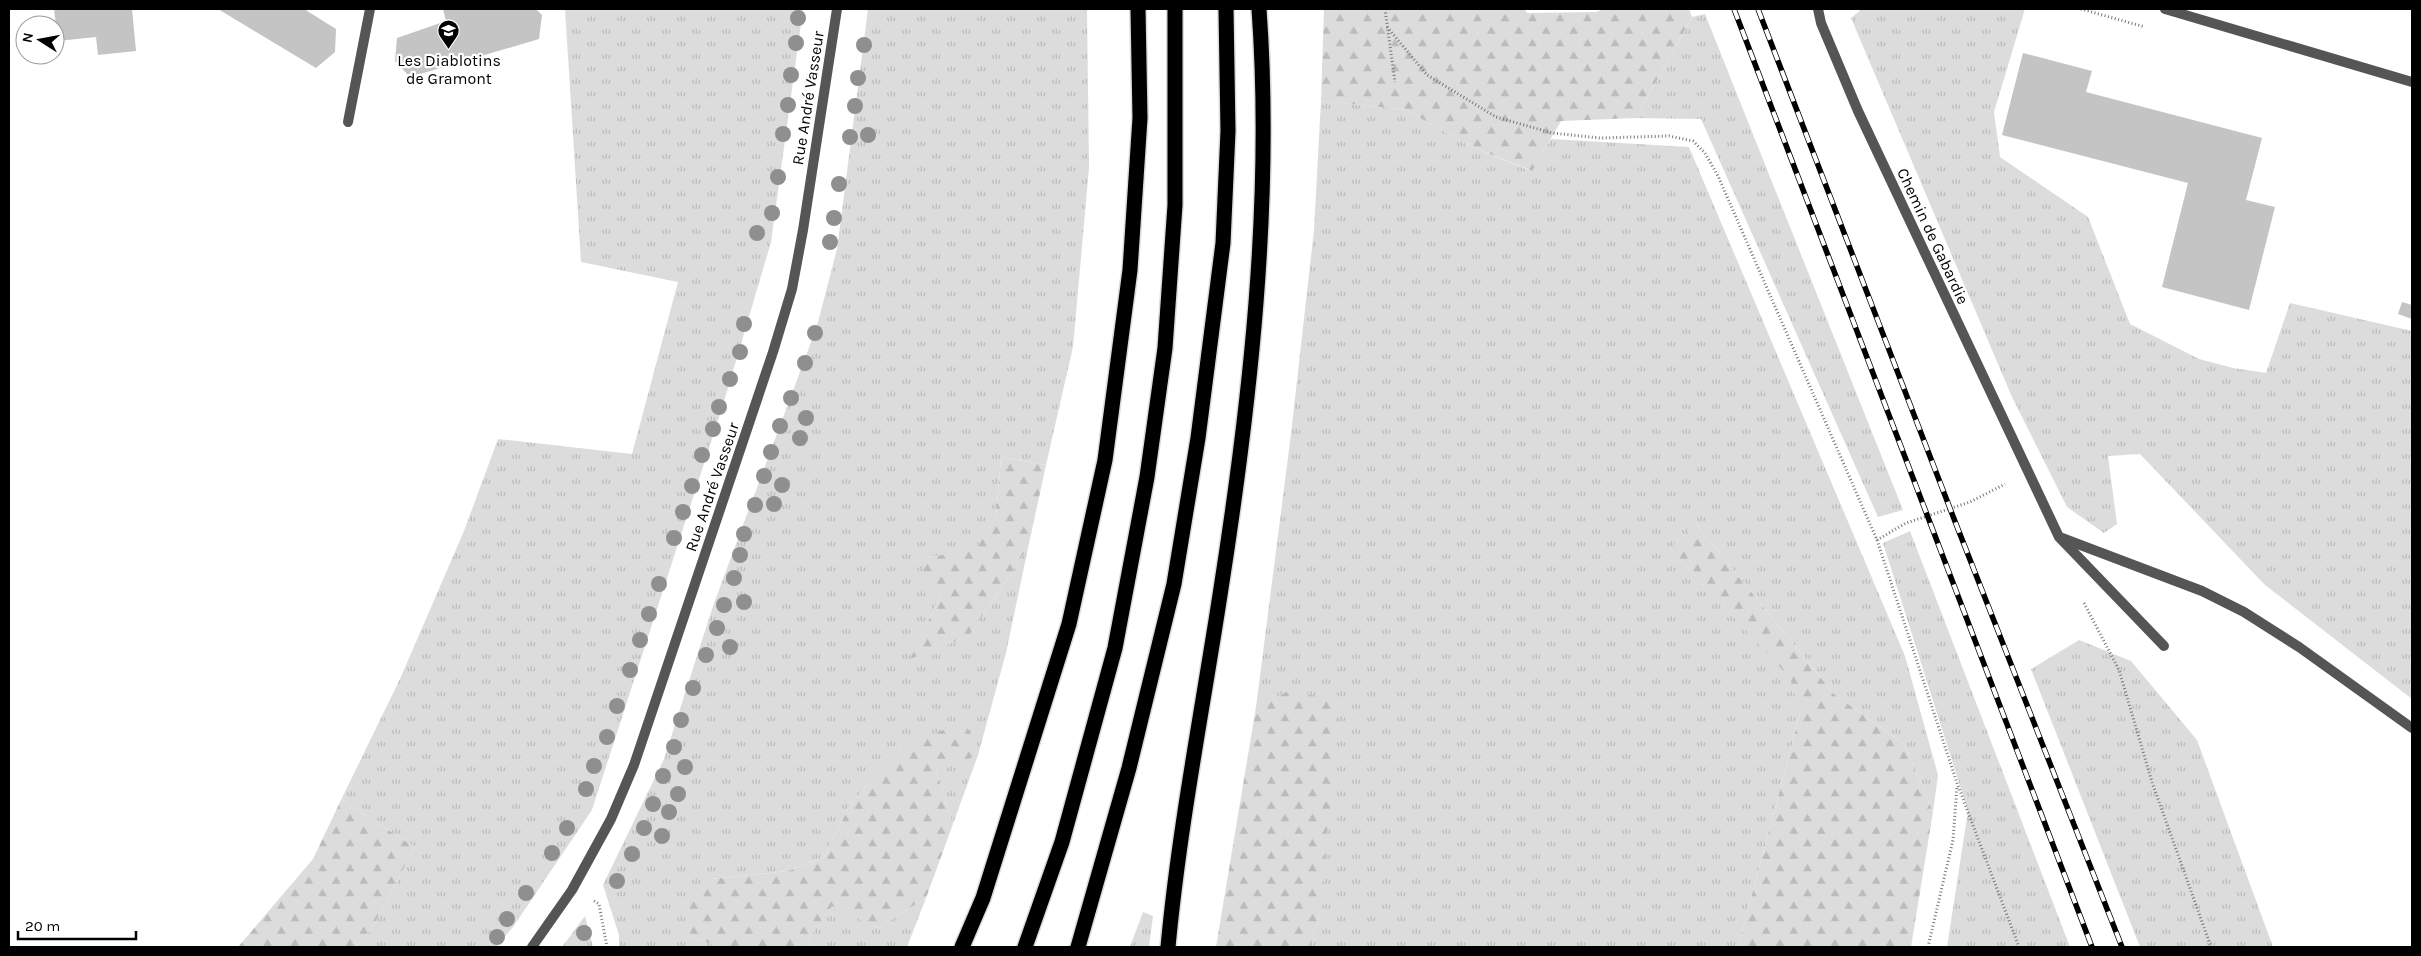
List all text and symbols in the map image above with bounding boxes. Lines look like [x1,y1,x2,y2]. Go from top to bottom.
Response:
north arrow [15,15,65,65]
school or university icon: Les Diablotins de Gramont [437,19,461,50]
street label: Rue André Vasseur [788,29,828,166]
text: N [18,31,37,44]
place label: Les Diablotins de Gramont [397,51,501,88]
street label: Chemin de Gabardie [1893,165,1973,307]
street label: Rue André Vasseur [681,420,743,554]
scale bar [18,908,135,940]
text: 20 m [25,917,60,935]

